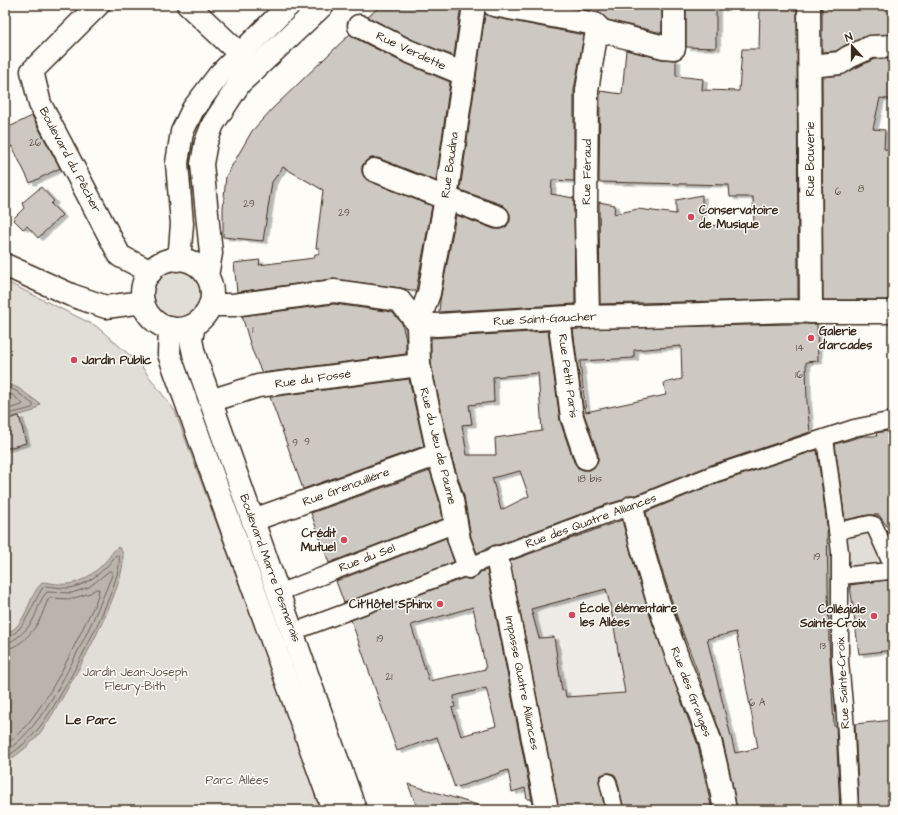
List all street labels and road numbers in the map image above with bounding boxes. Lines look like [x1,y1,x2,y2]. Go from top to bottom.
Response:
street label: Rue Verdette [373,27,449,75]
street label: Boulevard du Pêcher [35,104,105,216]
street label: Rue Bouverie [802,121,819,196]
street label: Rue Baudina [437,131,463,199]
street label: Rue Féraud [578,139,596,205]
street label: Rue Saint-Gaucher [493,308,597,330]
street label: Rue Petit Paris [554,333,582,419]
street label: Rue du Fossé [274,365,353,393]
street label: Rue du Jeu de Paume [415,386,461,507]
street label: Rue Grenouillère [300,463,392,511]
street label: Rue des Quatre Alliances [523,489,659,553]
street label: Boulevard Marre Desmarais [235,492,305,644]
street label: Rue du Sel [336,539,398,577]
street label: Impasse Quatre Alliances [501,614,543,752]
street label: Rue Sainte-Croix [832,636,854,729]
street label: Rue des Granges [665,645,716,740]

